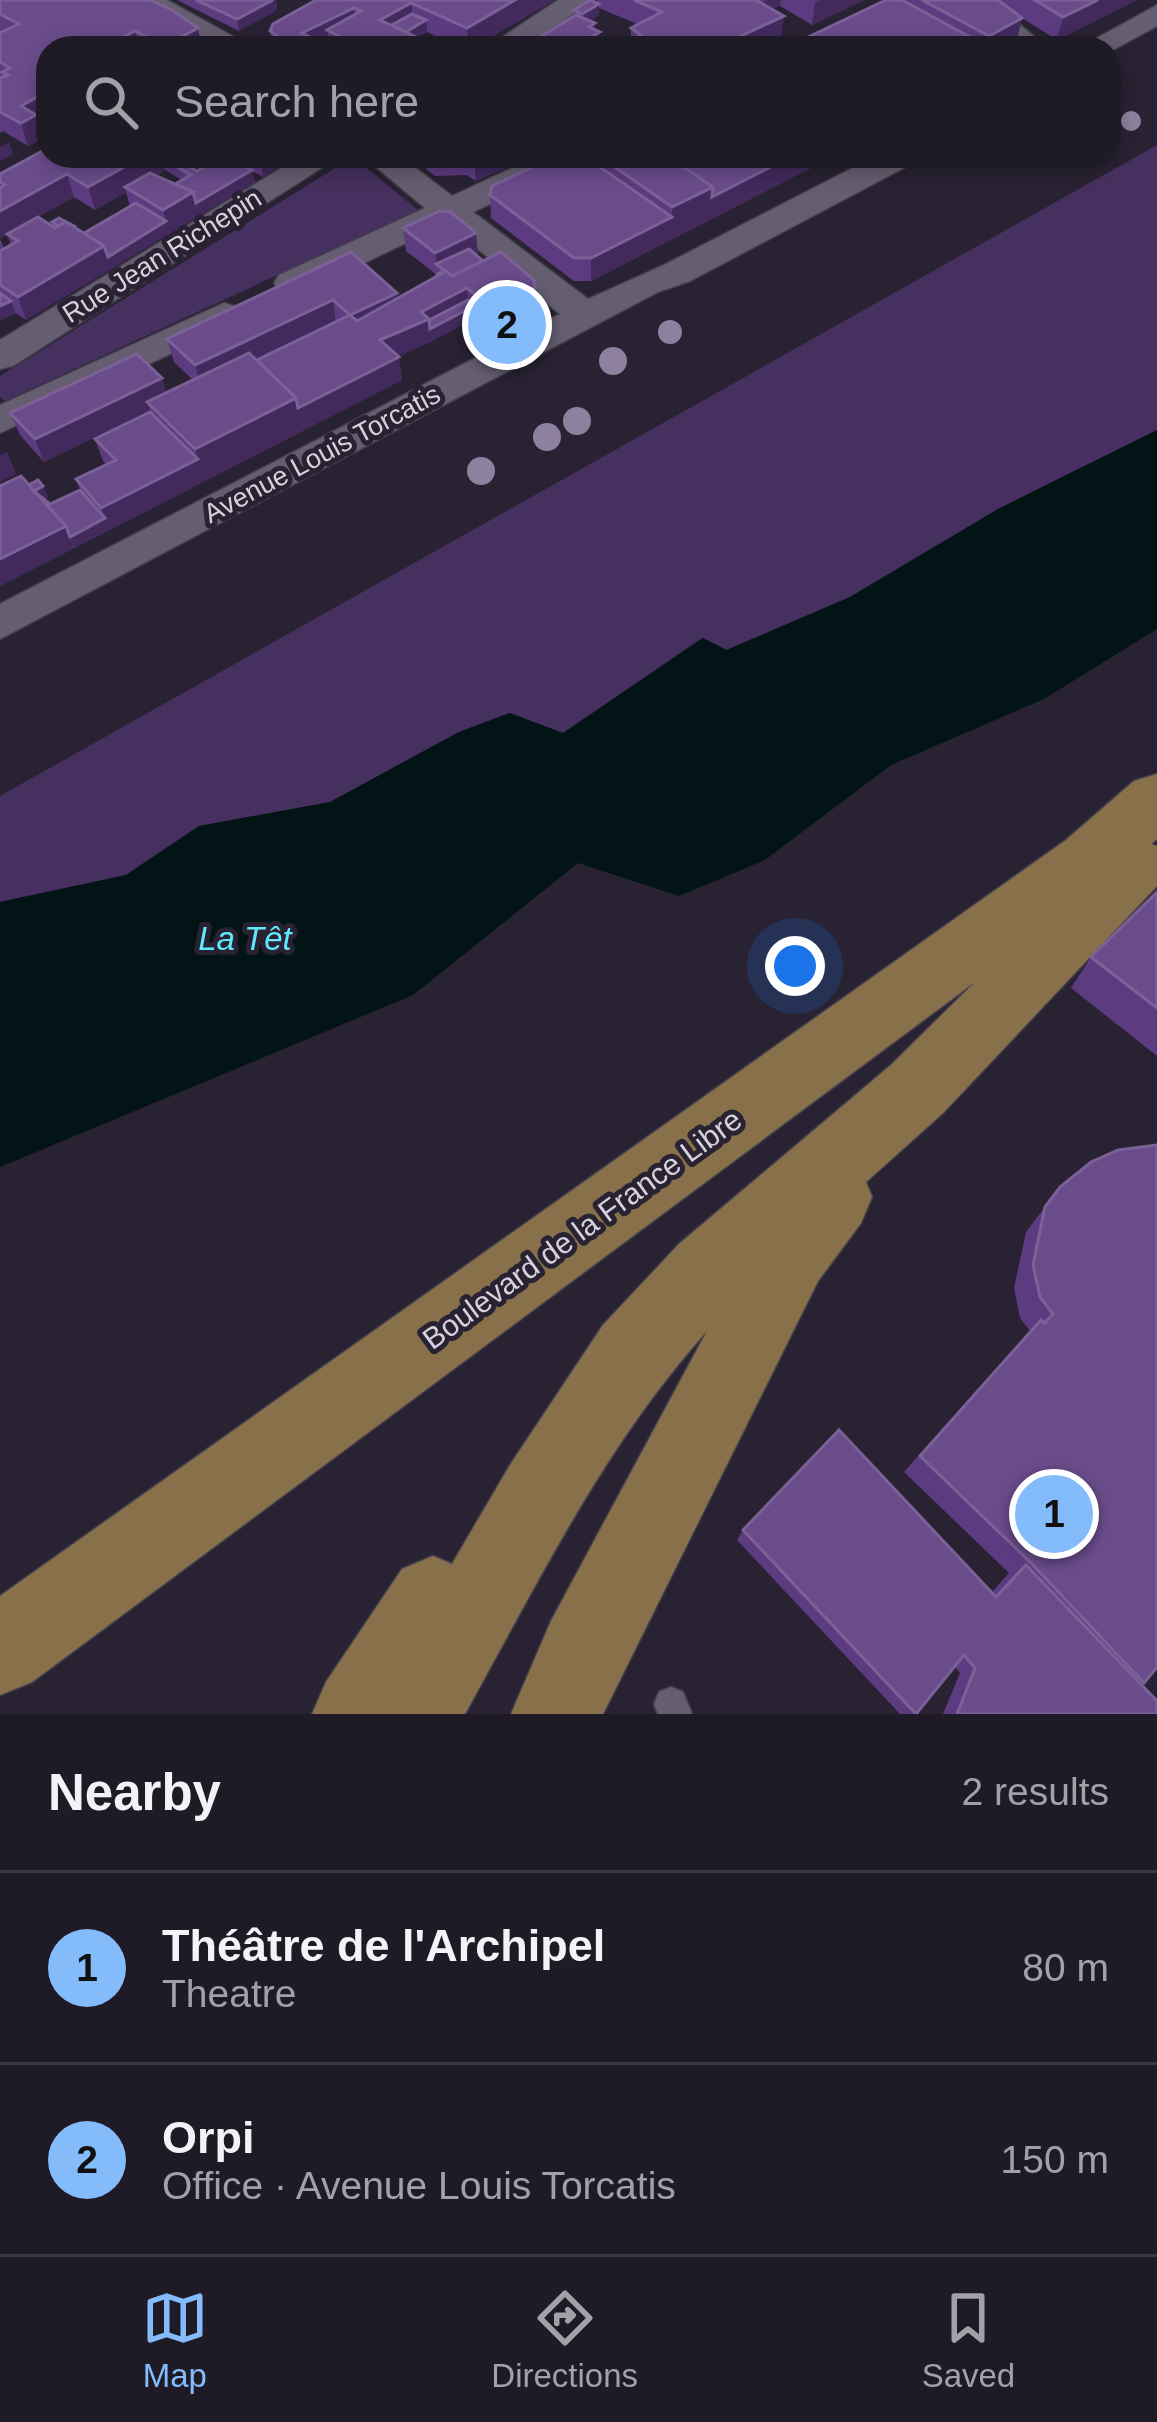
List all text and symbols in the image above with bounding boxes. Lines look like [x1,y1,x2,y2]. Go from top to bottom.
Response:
search box [36,36,1121,168]
icon: search [78,69,144,135]
text: Search here [174,76,419,127]
street label: Rue Jean Richepin [57,183,267,329]
pin: 2 [468,280,546,370]
street label: Avenue Louis Torcatis [199,379,445,529]
water label: La Têt [198,920,294,957]
your location [765,936,825,996]
street label: Boulevard de la France Libre [416,1102,748,1356]
pin: 1 [1015,1469,1093,1559]
text: Nearby [48,1764,221,1821]
text: 2 results [962,1770,1109,1813]
text: Théâtre de l'Archipel [162,1920,605,1971]
text: 1 [76,1946,98,1989]
text: 80 m [1022,1946,1109,1989]
text: Theatre [162,1972,296,2015]
text: Orpi [162,2112,255,2163]
text: 2 [76,2138,98,2181]
text: 150 m [1001,2138,1109,2181]
text: Office · Avenue Louis Torcatis [162,2164,676,2207]
tab: Map [142,2285,208,2395]
tab: Directions [491,2285,638,2395]
tab: Saved [922,2285,1015,2395]

